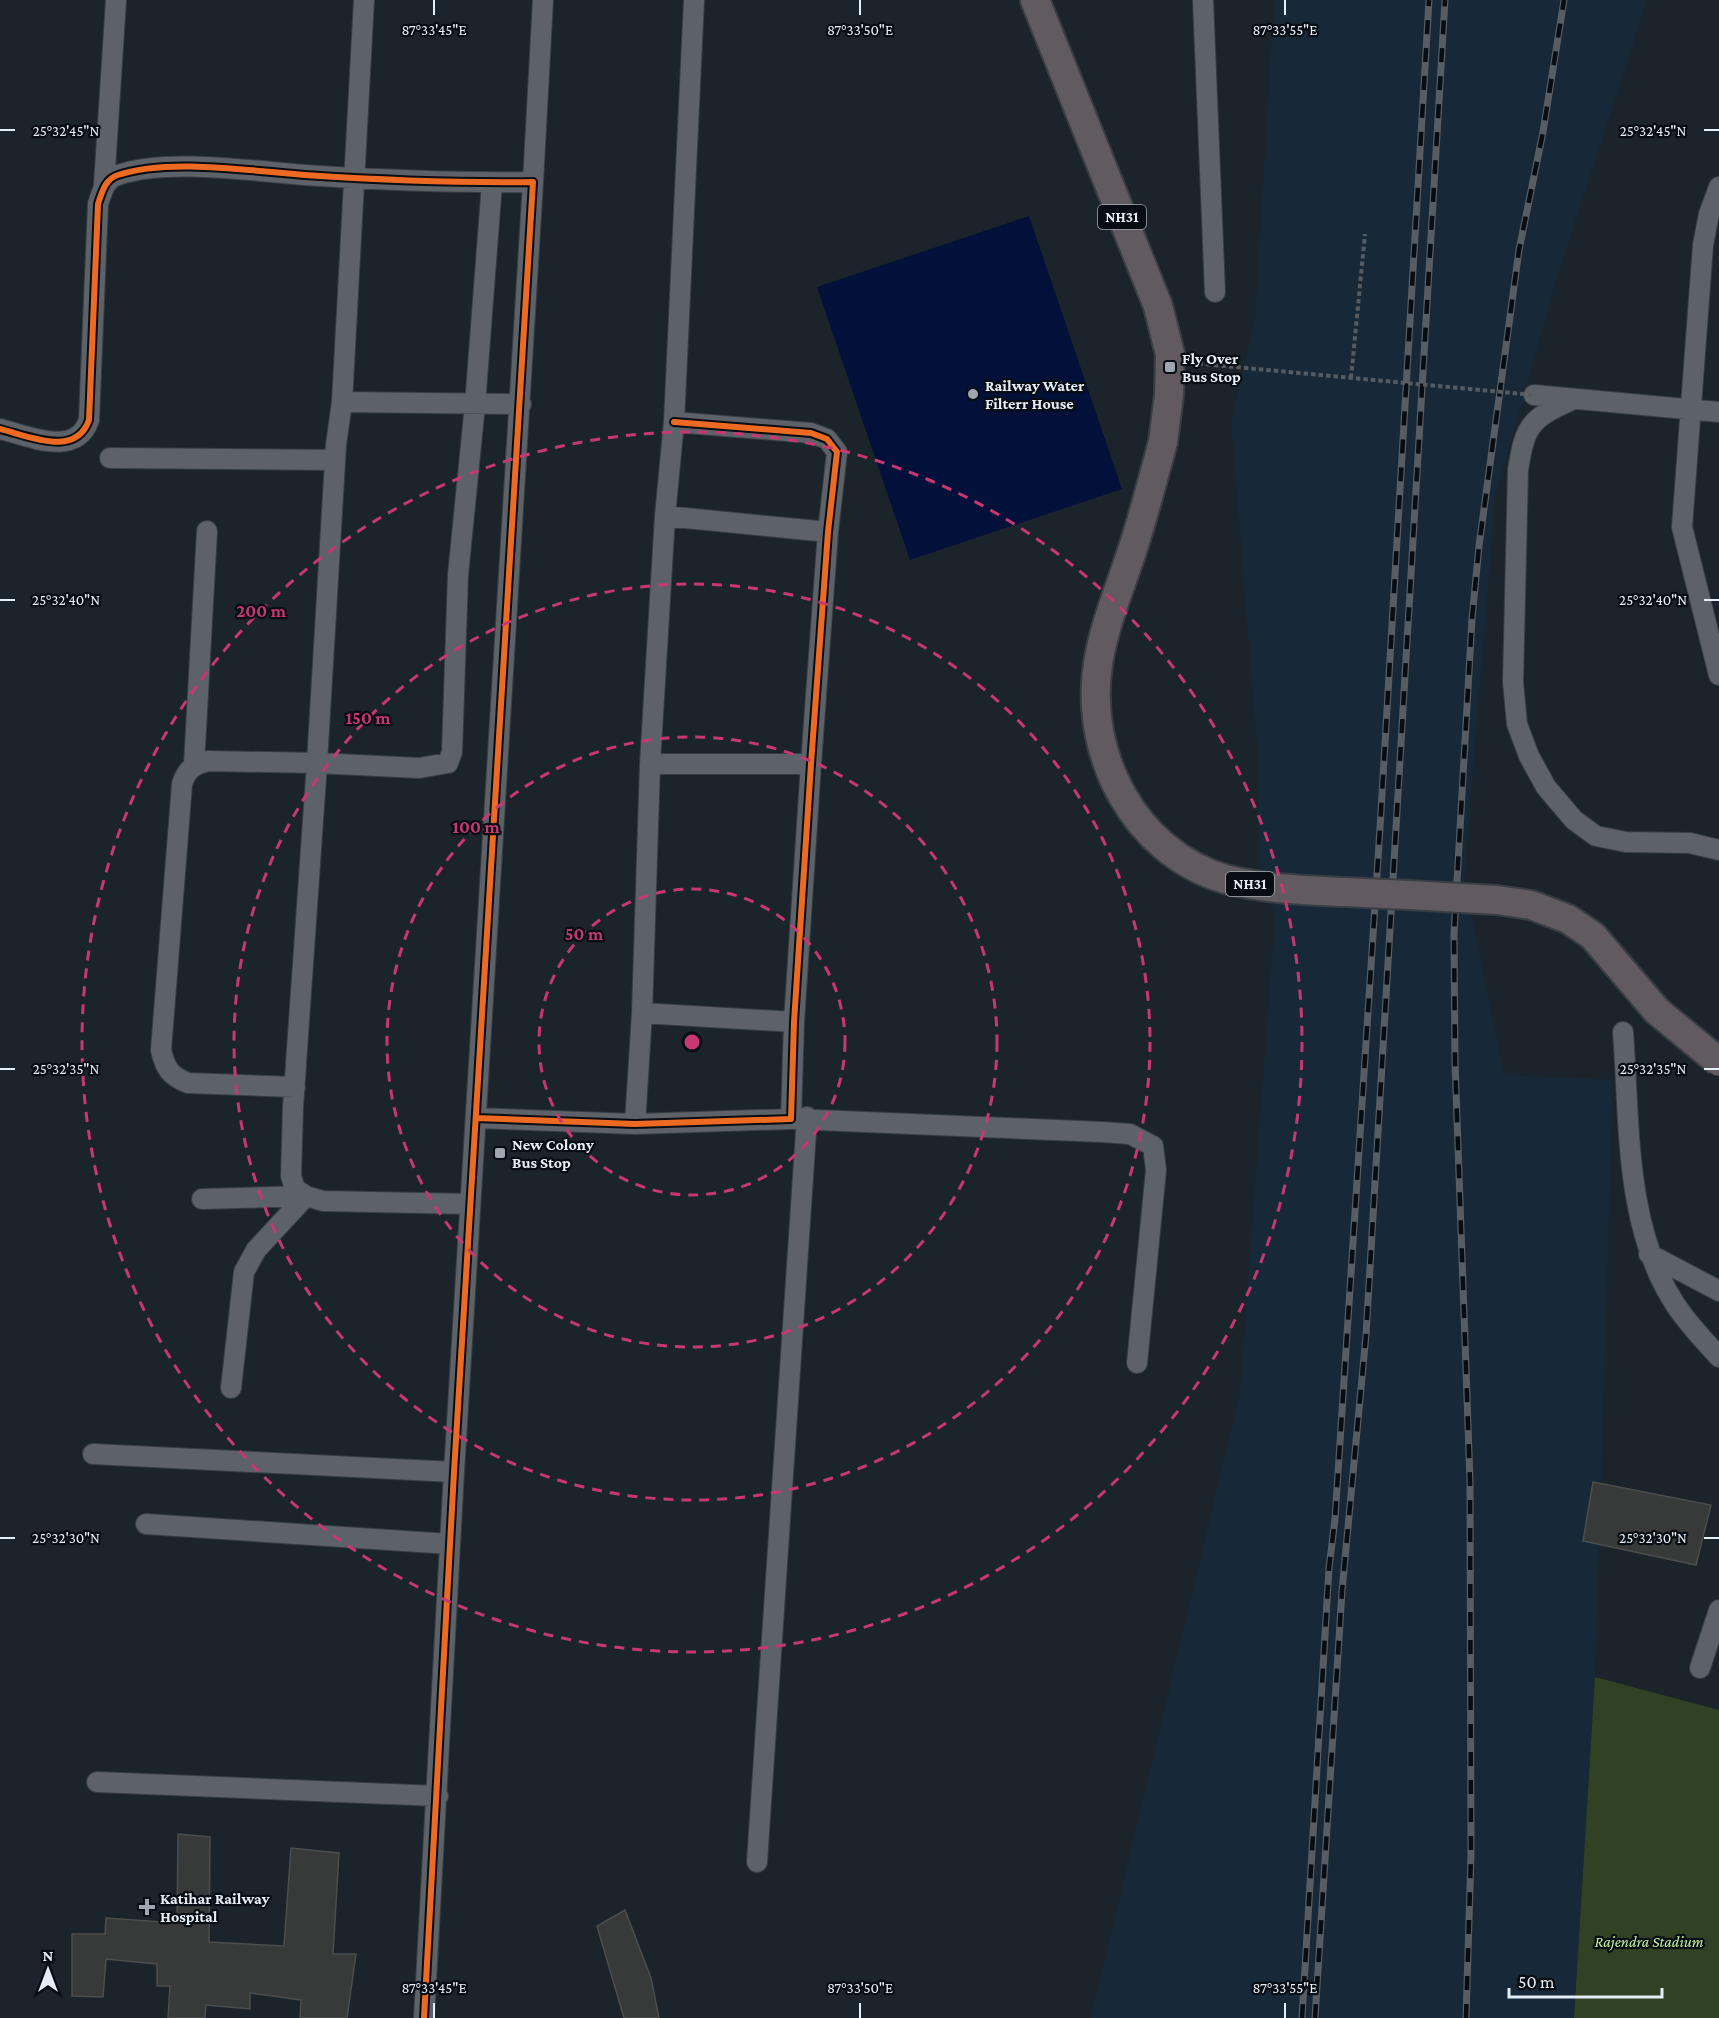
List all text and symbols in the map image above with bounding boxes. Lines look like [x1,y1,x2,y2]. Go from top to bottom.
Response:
text: 87°33'45"E [401,22,467,38]
text: 87°33'50"E [827,22,893,38]
text: 87°33'55"E [1253,22,1317,38]
text: 25°32'45"N [33,123,99,139]
text: 25°32'45"N [1620,123,1686,139]
road number: NH31 [1098,205,1146,229]
place label: Fly Over Bus Stop [1182,350,1241,385]
marker: Fly Over Bus Stop [1163,360,1177,374]
place label: Railway Water Filterr House [985,377,1085,412]
marker: Railway Water Filterr House [966,387,980,401]
text: 25°32'40"N [32,592,100,608]
text: 25°32'40"N [1619,592,1687,608]
text: 200 m [236,601,287,621]
text: 150 m [345,708,391,728]
text: 100 m [452,817,500,837]
road number: NH31 [1226,872,1274,896]
text: 50 m [565,924,604,944]
centre of rings [682,1032,702,1052]
text: 25°32'35"N [33,1061,99,1077]
text: 25°32'35"N [1620,1061,1686,1077]
place label: New Colony Bus Stop [512,1136,594,1171]
marker: New Colony Bus Stop [493,1146,507,1160]
text: 25°32'30"N [32,1530,100,1546]
text: 25°32'30"N [1619,1530,1687,1546]
place label: Katihar Railway Hospital [160,1890,270,1925]
marker: Katihar Railway Hospital [138,1898,156,1916]
park label: Rajendra Stadium [1595,1933,1704,1951]
north arrow [18,1940,78,2000]
text: N [43,1947,54,1964]
scale bar [1509,1961,1662,1999]
text: 50 m [1518,1972,1555,1992]
text: 87°33'45"E [401,1980,467,1996]
text: 87°33'50"E [827,1980,893,1996]
text: 87°33'55"E [1253,1980,1317,1996]

